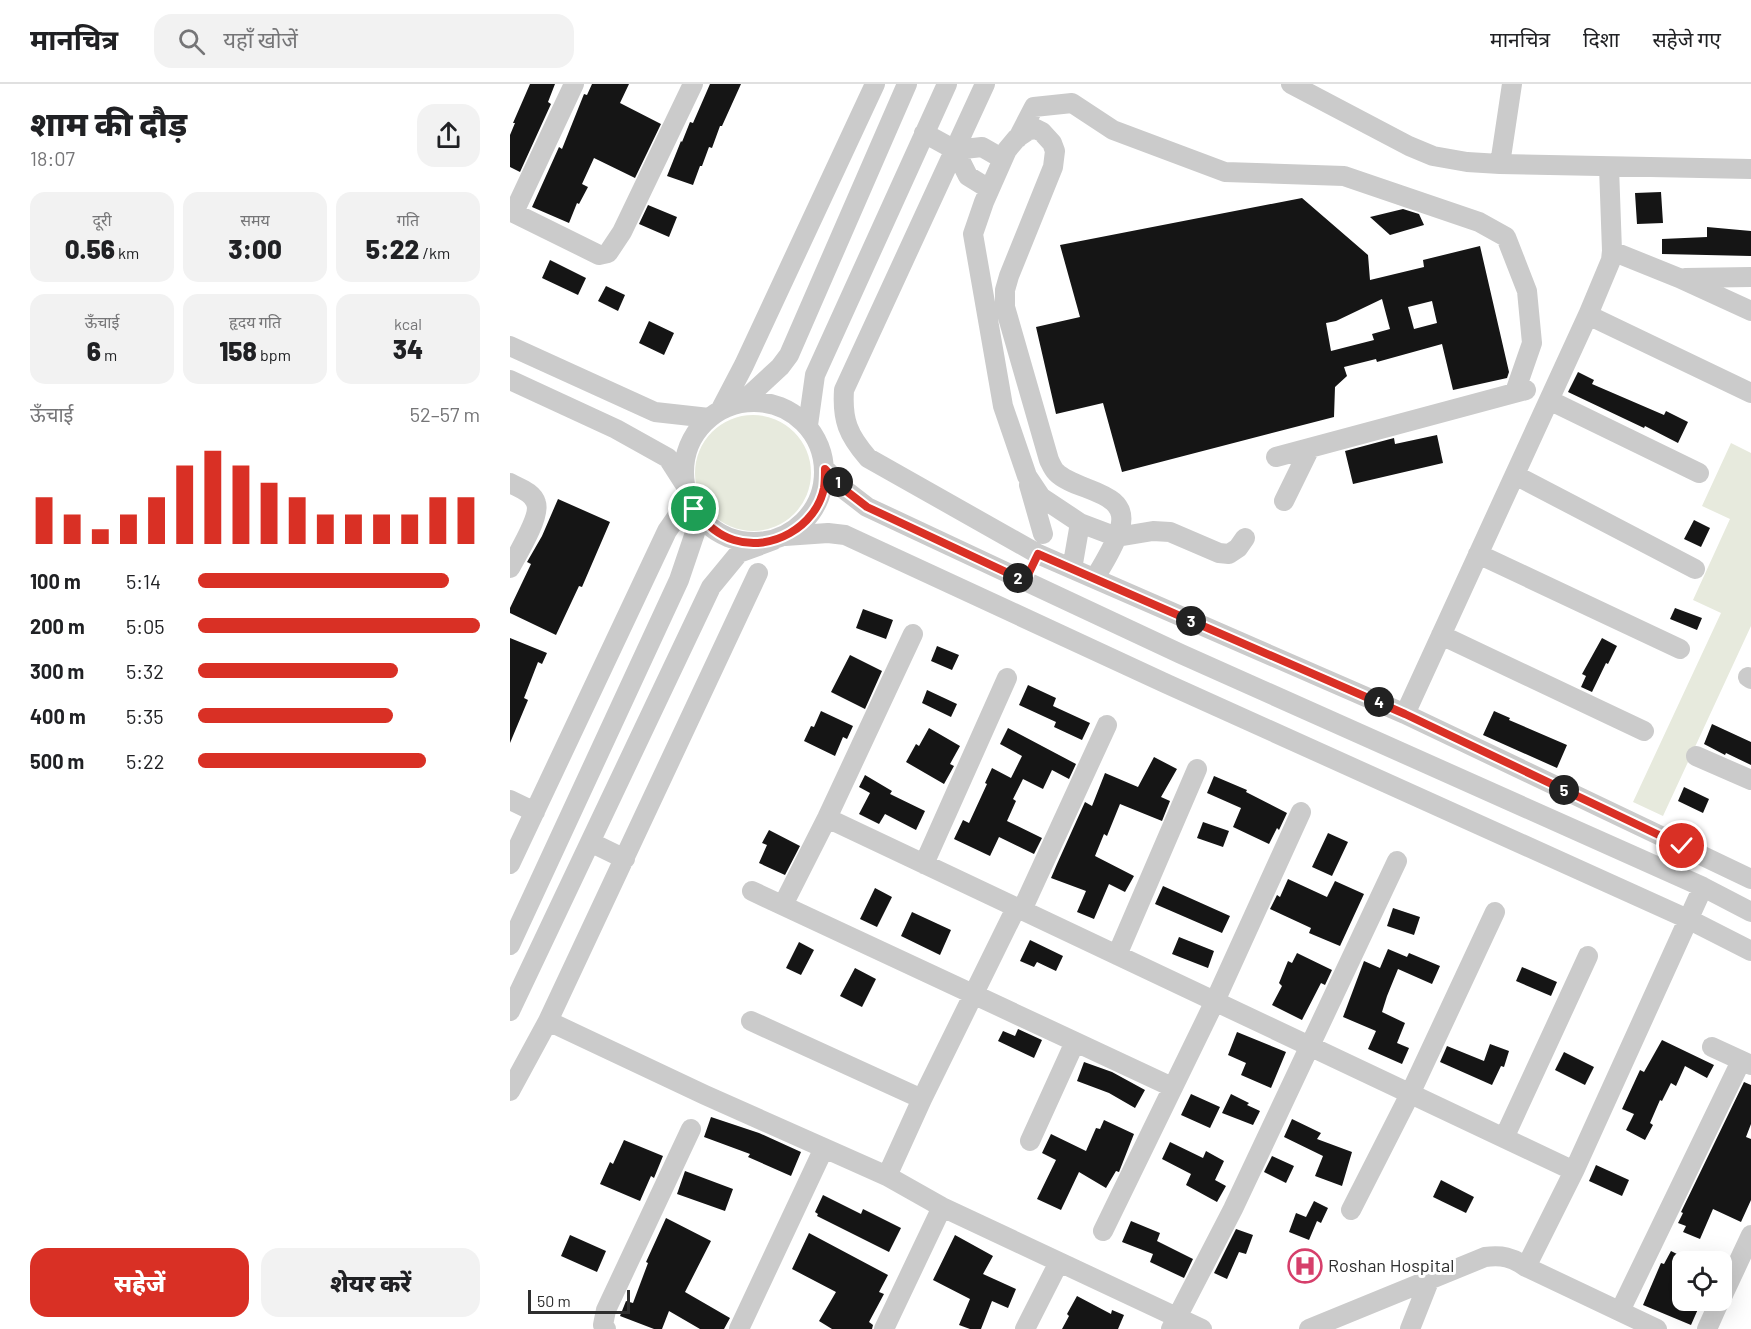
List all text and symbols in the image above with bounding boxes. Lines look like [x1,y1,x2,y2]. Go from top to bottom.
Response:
search box [154,14,574,68]
text: मानचित्र [30,22,118,56]
icon: search [175,25,208,58]
text: यहाँ खोजें [223,26,298,52]
text: मानचित्र [1490,26,1550,51]
text: दिशा [1583,26,1619,51]
text: सहेजे गए [1652,26,1721,51]
text: शाम की दौड़ [30,103,187,143]
button: share [417,104,480,167]
text: 18:07 [30,146,75,170]
text: दूरी [92,210,112,229]
text: समय [240,210,270,229]
text: गति [397,210,419,229]
text: 0.56 [65,233,115,264]
text: 3:00 [228,233,282,264]
text: 5:22 [366,233,419,264]
text: km [115,243,139,262]
text: /km [419,243,450,262]
text: ऊँचाई [85,312,119,331]
text: हृदय गति [229,312,281,331]
text: kcal [394,314,422,333]
text: 34 [393,333,423,364]
text: 6 [87,335,101,366]
text: 158 [219,335,257,366]
text: m [101,345,117,364]
text: bpm [257,345,291,364]
text: ऊँचाई [30,402,73,426]
text: 52–57 m [410,402,480,426]
pin: 1 [823,467,853,497]
text: 1 [835,472,841,491]
pin [668,483,719,534]
icon: arrive [677,492,710,525]
pin: 2 [1003,563,1033,593]
text: 2 [1014,568,1022,587]
text: 100 m [30,569,81,593]
text: 5:14 [126,569,161,593]
pin: 3 [1176,606,1206,636]
text: 3 [1187,611,1195,630]
text: 200 m [30,614,85,638]
text: 5:05 [126,614,165,638]
text: 300 m [30,659,84,683]
text: 5:32 [126,659,164,683]
pin: 4 [1364,687,1394,717]
text: 4 [1374,692,1384,711]
text: 400 m [30,704,86,728]
text: 5:35 [126,704,164,728]
text: 500 m [30,749,84,773]
text: 5:22 [126,749,165,773]
pin: 5 [1549,775,1579,805]
text: 5 [1560,780,1568,799]
pin [1656,820,1707,871]
icon: check [1665,829,1698,862]
button: सहेजें [30,1248,249,1317]
button: शेयर करें [261,1248,480,1317]
hospital icon: Roshan Hospital [1287,1248,1323,1284]
map controls [1672,1251,1732,1311]
button: locate [1672,1251,1732,1311]
place label: Roshan Hospital [1328,1254,1454,1276]
scale bar [528,1287,630,1314]
text: 50 m [537,1291,571,1310]

